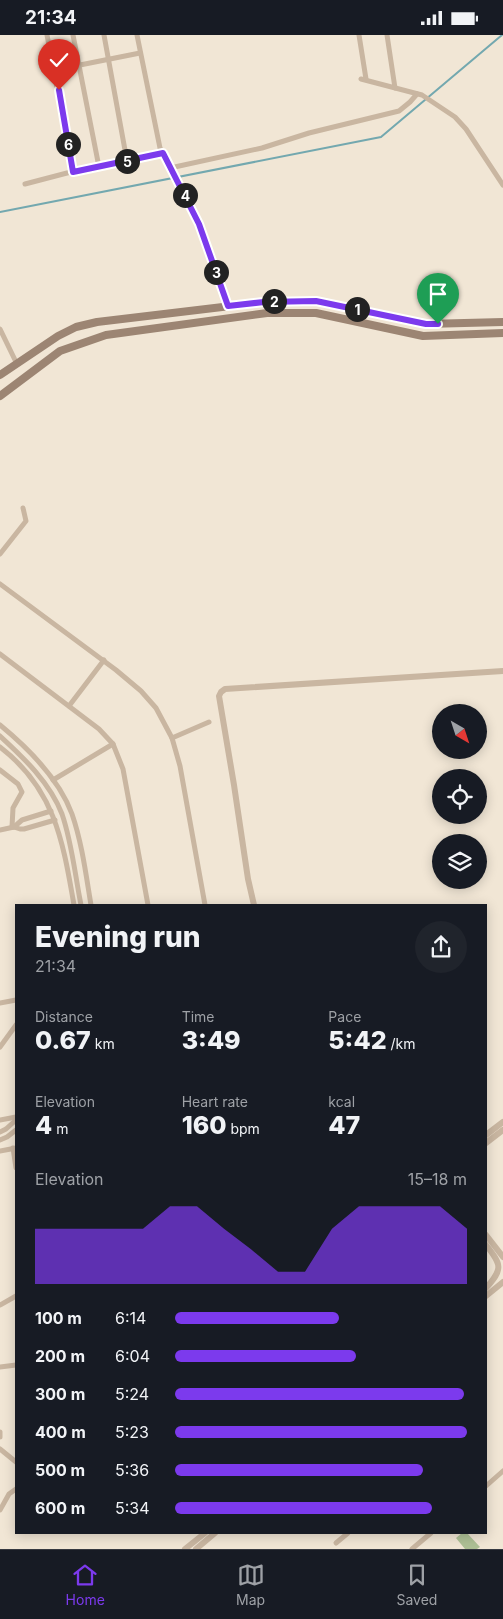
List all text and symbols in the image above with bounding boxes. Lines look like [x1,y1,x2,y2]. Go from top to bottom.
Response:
text: 21:34 [25,6,77,29]
pin [38,39,80,90]
icon: check [45,46,73,74]
pin: 6 [56,131,80,157]
text: 6 [64,136,73,153]
pin: 5 [114,149,140,173]
text: 5 [123,153,132,170]
pin: 4 [172,183,198,207]
text: 4 [181,187,190,204]
pin: 3 [204,259,228,285]
text: 3 [212,264,221,281]
pin [417,273,459,324]
icon: arrive [424,280,452,308]
pin: 2 [262,289,286,313]
text: 2 [270,293,279,310]
pin: 1 [344,297,370,321]
text: 1 [354,301,361,318]
north arrow [432,704,488,759]
map controls [432,704,487,889]
button: locate [432,769,487,824]
button: layers [432,834,487,889]
text: Evening run [35,920,201,954]
button: share [415,921,467,973]
text: 21:34 [35,956,76,976]
text: Distance [35,1008,93,1025]
text: Time [182,1008,215,1025]
text: Pace [328,1008,361,1025]
text: 0.67 [35,1025,91,1055]
text: 3:49 [182,1025,241,1055]
text: 5:42 [328,1025,387,1055]
text: km [91,1035,115,1052]
text: /km [387,1035,416,1052]
text: Elevation [35,1093,95,1110]
text: Heart rate [182,1093,248,1110]
text: kcal [328,1093,355,1110]
text: 4 [35,1110,52,1140]
text: 160 [182,1110,227,1140]
text: 47 [328,1110,360,1140]
text: m [52,1120,68,1137]
text: bpm [227,1120,260,1137]
text: Elevation [35,1169,104,1189]
text: 15–18 m [408,1169,467,1189]
text: 100 m [35,1308,82,1328]
text: 6:14 [115,1308,146,1328]
text: 200 m [35,1346,85,1366]
text: 6:04 [115,1346,150,1366]
text: 300 m [35,1384,85,1404]
text: 5:24 [115,1384,149,1404]
text: 400 m [35,1422,86,1442]
text: 5:23 [115,1422,149,1442]
text: 500 m [35,1460,85,1480]
text: 5:36 [115,1460,149,1480]
text: 600 m [35,1498,85,1518]
text: 5:34 [115,1498,150,1518]
tab: Home [66,1561,105,1608]
tab: Map [236,1561,265,1608]
tab: Saved [396,1561,437,1608]

